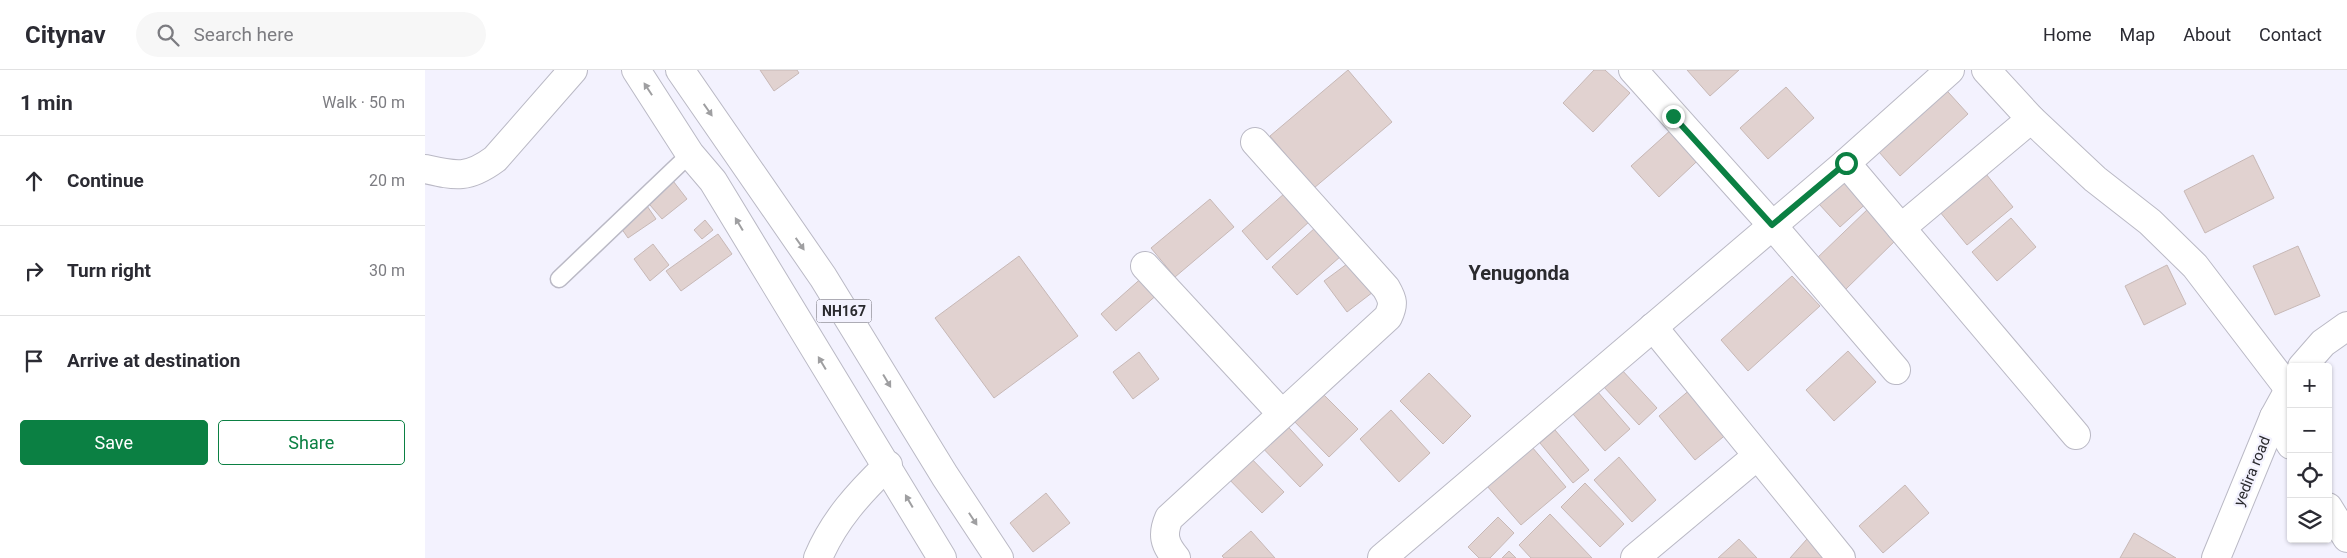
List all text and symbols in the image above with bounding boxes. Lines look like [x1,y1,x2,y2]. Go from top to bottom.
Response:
search box [136,12,486,57]
text: Citynav [25,21,106,49]
icon: search [154,21,182,49]
text: Search here [194,23,294,46]
text: Home [2043,24,2092,45]
text: Map [2120,24,2155,45]
text: About [2183,24,2231,45]
text: Contact [2259,24,2322,45]
one-way arrow [644,83,653,96]
text: 1 min [20,91,73,115]
text: Walk · 50 m [322,93,405,112]
one-way arrow [703,103,713,117]
route end [1662,105,1685,128]
route start [1835,152,1858,175]
icon: ahead [20,167,48,195]
text: Continue [67,169,144,192]
text: 20 m [369,171,405,190]
one-way arrow [734,217,743,230]
one-way arrow [795,237,805,250]
icon: right [20,257,48,285]
text: Turn right [67,259,151,282]
text: 30 m [369,261,405,280]
district label: Yenugonda [1469,261,1570,285]
road number: NH167 [817,300,871,322]
icon: arrive [20,347,48,375]
text: Arrive at destination [67,349,240,372]
one-way arrow [818,357,827,370]
map controls [2287,363,2332,543]
button: + [2287,363,2332,408]
one-way arrow [882,374,891,388]
button: − [2287,408,2332,453]
button: Save [20,420,208,465]
button: Share [218,420,405,465]
street label: yedira road [2230,433,2274,509]
button: locate [2287,453,2332,498]
one-way arrow [904,494,913,507]
button: layers [2287,498,2332,543]
one-way arrow [968,512,978,525]

